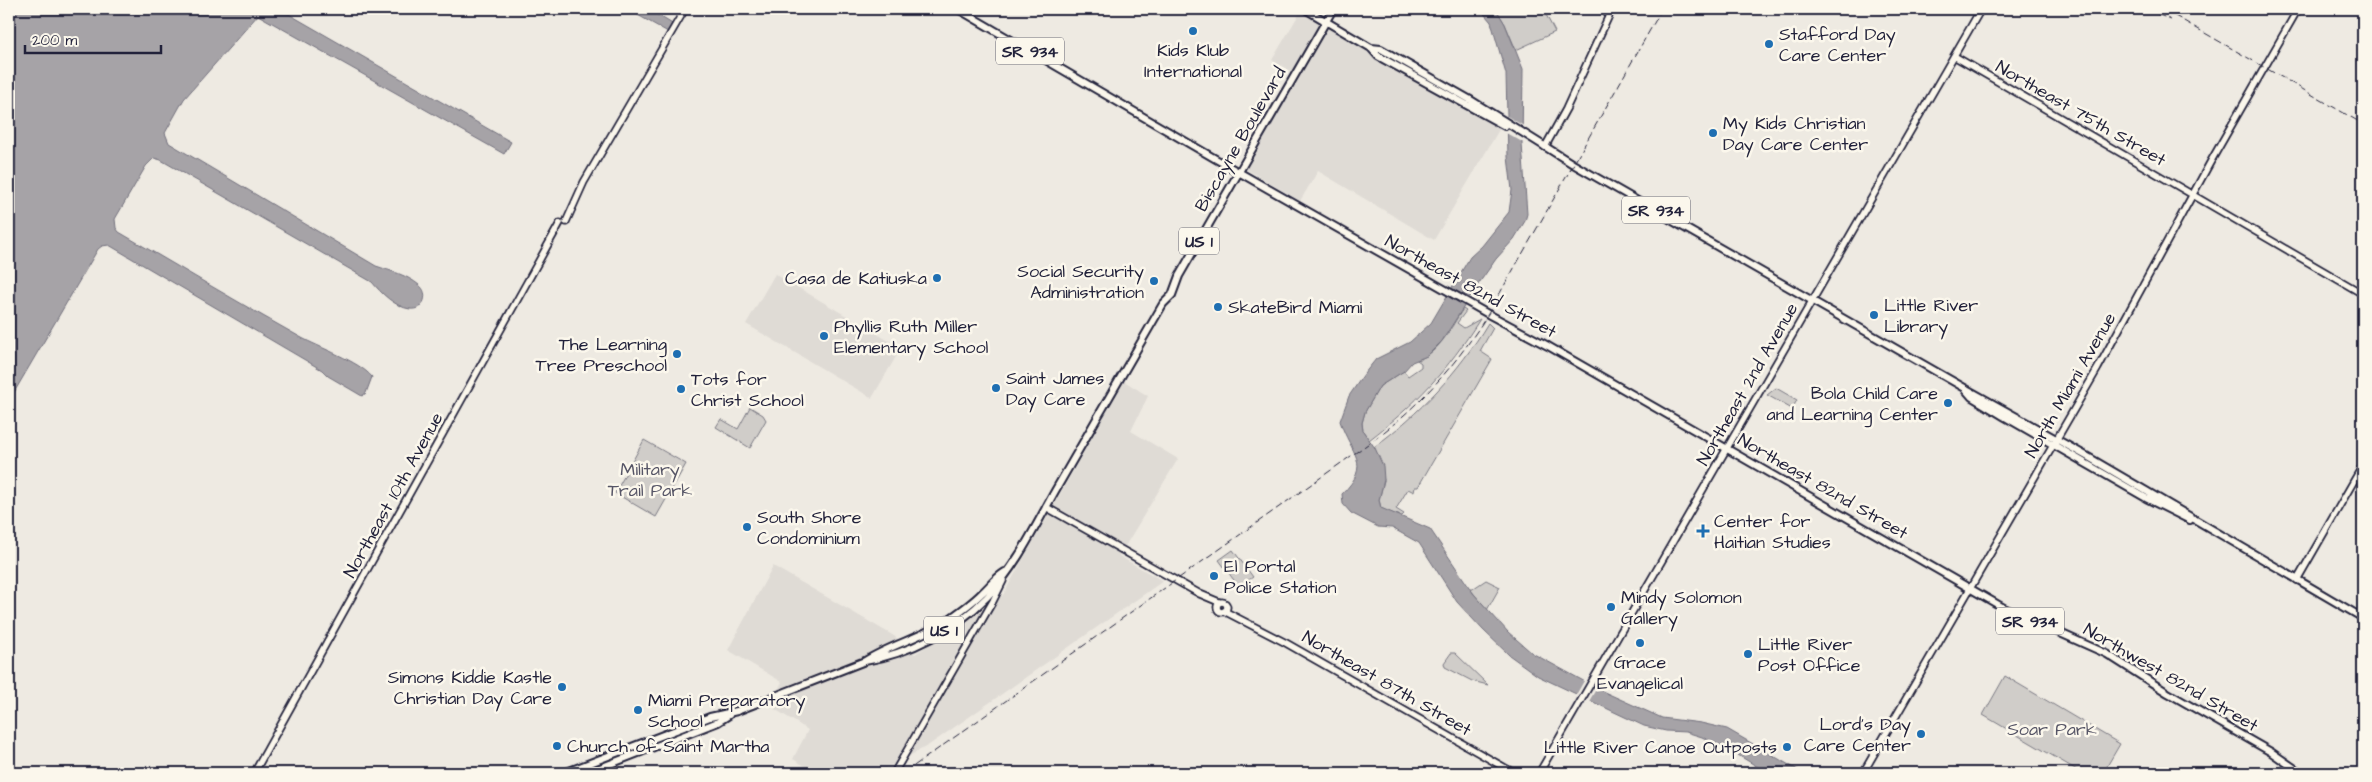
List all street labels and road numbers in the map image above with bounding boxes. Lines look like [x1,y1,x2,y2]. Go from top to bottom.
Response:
road number: SR 934 [996,37,1064,64]
street label: Northeast 75th Street [1991,54,2171,173]
street label: Biscayne Boulevard [1189,62,1293,217]
road number: SR 934 [1622,196,1690,224]
road number: US 1 [1179,228,1219,255]
street label: Northeast 82nd Street [1380,229,1562,344]
street label: Northeast 2nd Avenue [1691,298,1804,470]
street label: North Miami Avenue [2019,308,2122,462]
street label: Northeast 10th Avenue [338,408,449,582]
street label: Northeast 82nd Street [1733,427,1913,546]
road number: SR 934 [1996,608,2064,634]
road number: US 1 [924,616,964,644]
street label: Northwest 82nd Street [2079,617,2263,738]
street label: Northeast 87th Street [1298,625,1477,743]

